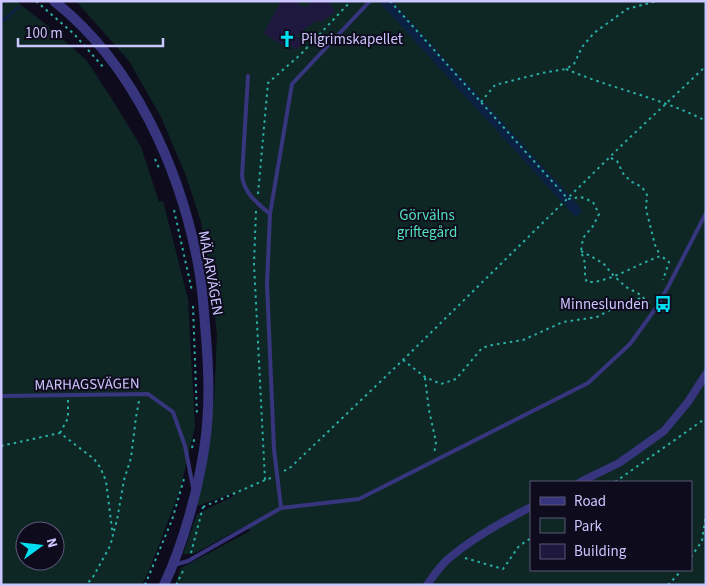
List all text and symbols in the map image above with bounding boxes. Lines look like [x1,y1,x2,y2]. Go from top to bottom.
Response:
scale bar [18,15,162,47]
text: 100 m [25,23,63,44]
church icon: Pilgrimskapellet [277,29,297,49]
place label: Pilgrimskapellet [301,29,403,50]
park label: Görvälns griftegård [397,205,457,243]
street label: MÄLARVÄGEN [193,229,228,317]
place label: Minneslunden [560,294,649,315]
bus stop icon: Minneslunden [653,294,673,314]
street label: MARHAGSVÄGEN [34,373,140,396]
legend [530,481,692,571]
text: Road [574,491,606,512]
text: Park [574,516,603,537]
north arrow [15,521,65,571]
text: N [41,536,62,550]
text: Building [574,541,627,562]

